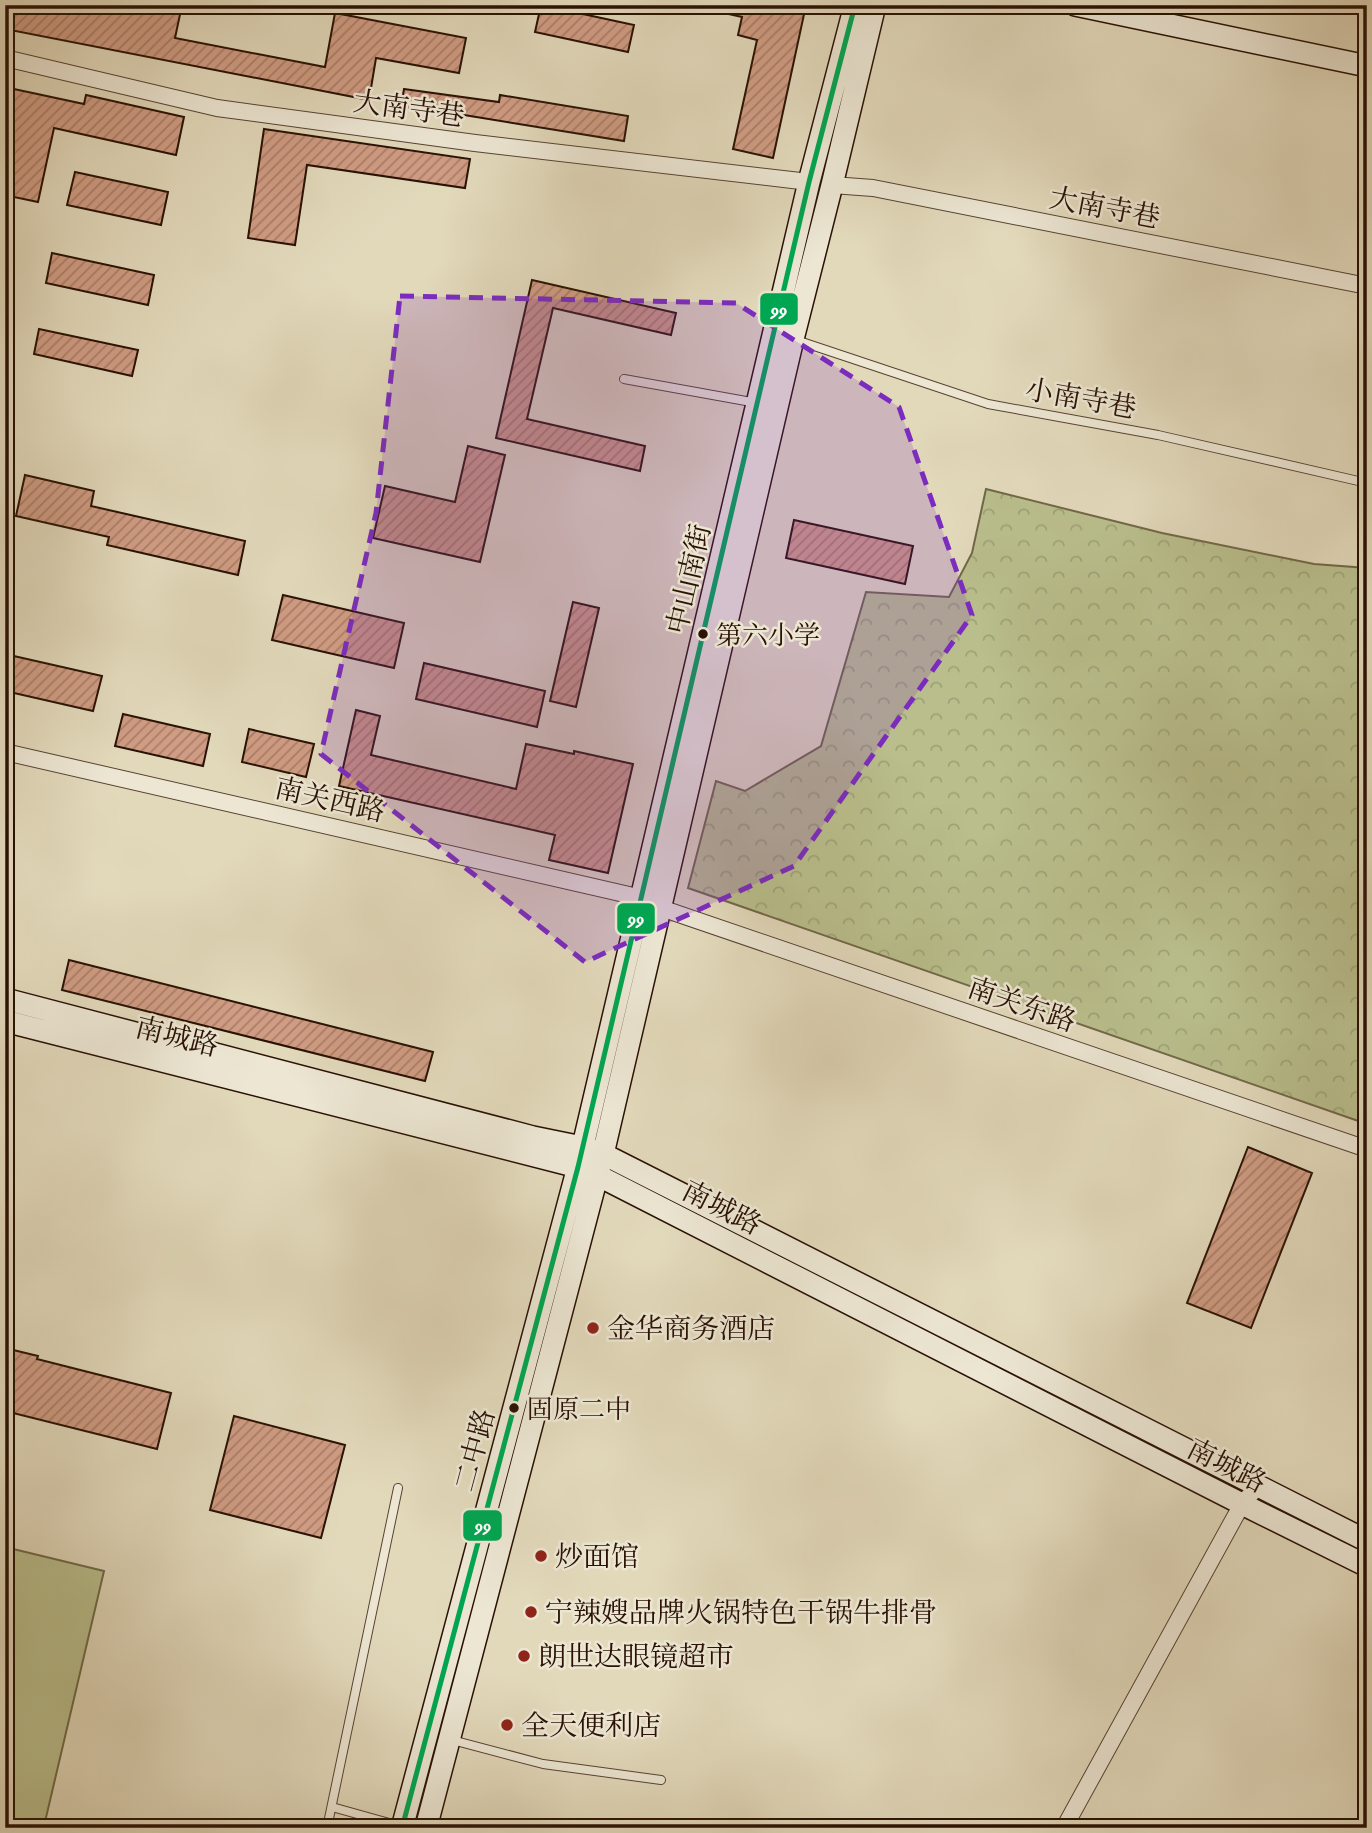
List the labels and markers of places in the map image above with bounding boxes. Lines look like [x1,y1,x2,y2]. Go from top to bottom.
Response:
place label: 第六小学 [716,620,820,653]
marker: 第六小学 [696,627,710,641]
place label: 金华商务酒店 [607,1313,775,1348]
marker: 金华商务酒店 [585,1320,601,1336]
place label: 固原二中 [527,1394,631,1427]
marker: 固原二中 [507,1401,521,1415]
place label: 炒面馆 [555,1541,639,1576]
marker: 炒面馆 [533,1548,549,1564]
place label: 宁辣嫂品牌火锅特色干锅牛排骨 [545,1597,937,1632]
marker: 宁辣嫂品牌火锅特色干锅牛排骨 [523,1604,539,1620]
place label: 朗世达眼镜超市 [538,1641,734,1676]
marker: 朗世达眼镜超市 [516,1648,532,1664]
place label: 全天便利店 [521,1710,661,1745]
marker: 全天便利店 [499,1717,515,1733]

